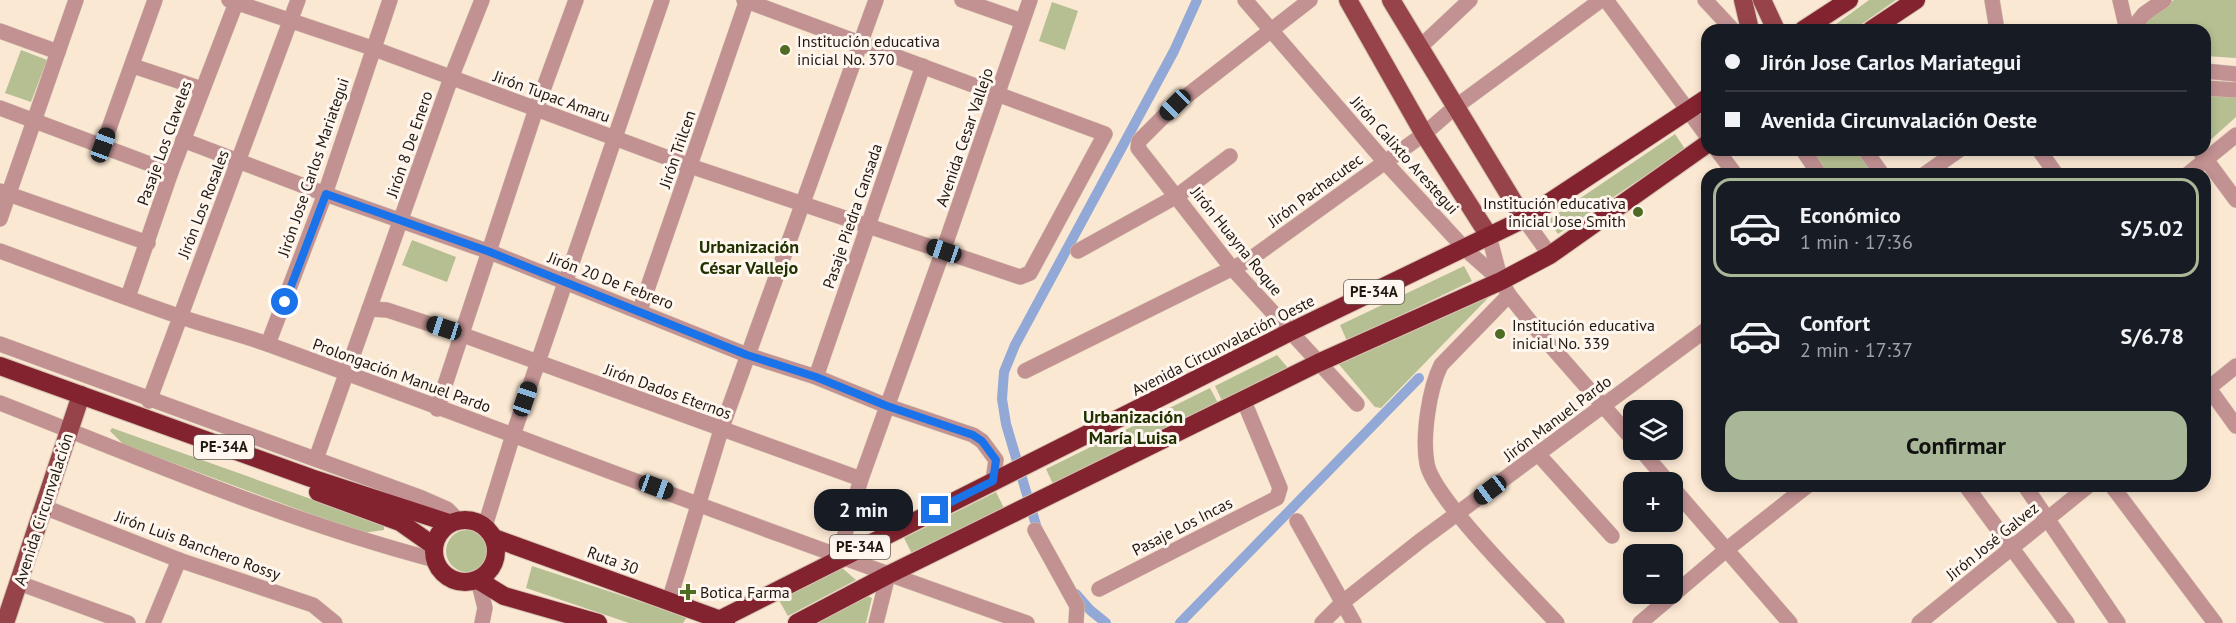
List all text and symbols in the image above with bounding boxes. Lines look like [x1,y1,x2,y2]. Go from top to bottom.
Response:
place label: Institución educativa inicial No. 370 [797,31,940,69]
marker: Institución educativa inicial No. 370 [778,43,792,57]
text: Jirón Jose Carlos Mariategui [1761,48,2021,76]
street label: Jirón Tupac Amaru [490,65,613,126]
street label: Avenida Cesar Vallejo [931,65,997,209]
street label: Jirón Jose Carlos Mariategui [273,75,353,260]
street label: Pasaje Los Claveles [132,78,196,208]
car [1156,86,1194,124]
street label: Jirón 8 De Enero [381,88,437,201]
street label: Jirón Calixto Arestegui [1346,91,1463,218]
text: Avenida Circunvalación Oeste [1761,106,2037,134]
street label: Jirón Trilcen [654,108,700,191]
car [88,125,118,165]
street label: Pasaje Piedra Cansada [818,141,886,291]
street label: Jirón Los Rosales [173,147,233,262]
street label: Jirón Pachacutec [1263,149,1366,232]
street label: Jirón Huayna Roque [1186,182,1287,300]
place label: Institución educativa inicial Jose Smith [1483,193,1626,231]
icon: car [1728,201,1782,255]
text: Económico [1800,201,1901,229]
marker: Institución educativa inicial Jose Smith [1631,205,1645,219]
text: S/5.02 [2121,214,2184,242]
text: 1 min · 17:36 [1800,229,1913,255]
district label: Urbanización César Vallejo [699,235,799,279]
car [924,237,964,265]
street label: Jirón 20 De Febrero [544,246,677,313]
road number: PE-34A [1344,280,1404,304]
route start [271,288,298,315]
street label: Avenida Circunvalación Oeste [1128,290,1318,400]
icon: car [1728,309,1782,363]
text: Confort [1800,309,1870,337]
car [424,314,464,342]
place label: Institución educativa inicial No. 339 [1512,315,1655,353]
text: S/6.78 [2121,322,2184,350]
marker: Institución educativa inicial No. 339 [1493,327,1507,341]
street label: Prolongación Manuel Pardo [310,333,494,417]
text: 2 min · 17:37 [1800,337,1913,363]
street label: Jirón Dados Eternos [601,358,735,423]
street label: Jirón Manuel Pardo [1498,371,1615,466]
car [511,379,539,419]
map controls [1623,400,1683,604]
button: layers [1623,400,1683,460]
district label: Urbanización María Luisa [1083,405,1183,449]
button: Confirmar [1725,411,2187,480]
street label: Avenida Circunvalación [9,430,77,588]
road number: PE-34A [194,435,254,459]
car [636,472,676,502]
car [1470,472,1510,508]
button: + [1623,472,1683,532]
callout: 2 min [815,489,914,531]
street label: Pasaje Los Incas [1129,492,1236,560]
route end [921,496,948,523]
text: 2 min [839,497,888,523]
street label: Jirón José Galvez [1941,498,2042,585]
street label: Jirón Luis Banchero Rossy [112,505,284,584]
road number: PE-34A [830,535,890,559]
street label: Ruta 30 [585,542,642,579]
button: − [1623,544,1683,604]
place label: Botica Farma [700,582,790,602]
marker: Botica Farma [681,585,695,599]

